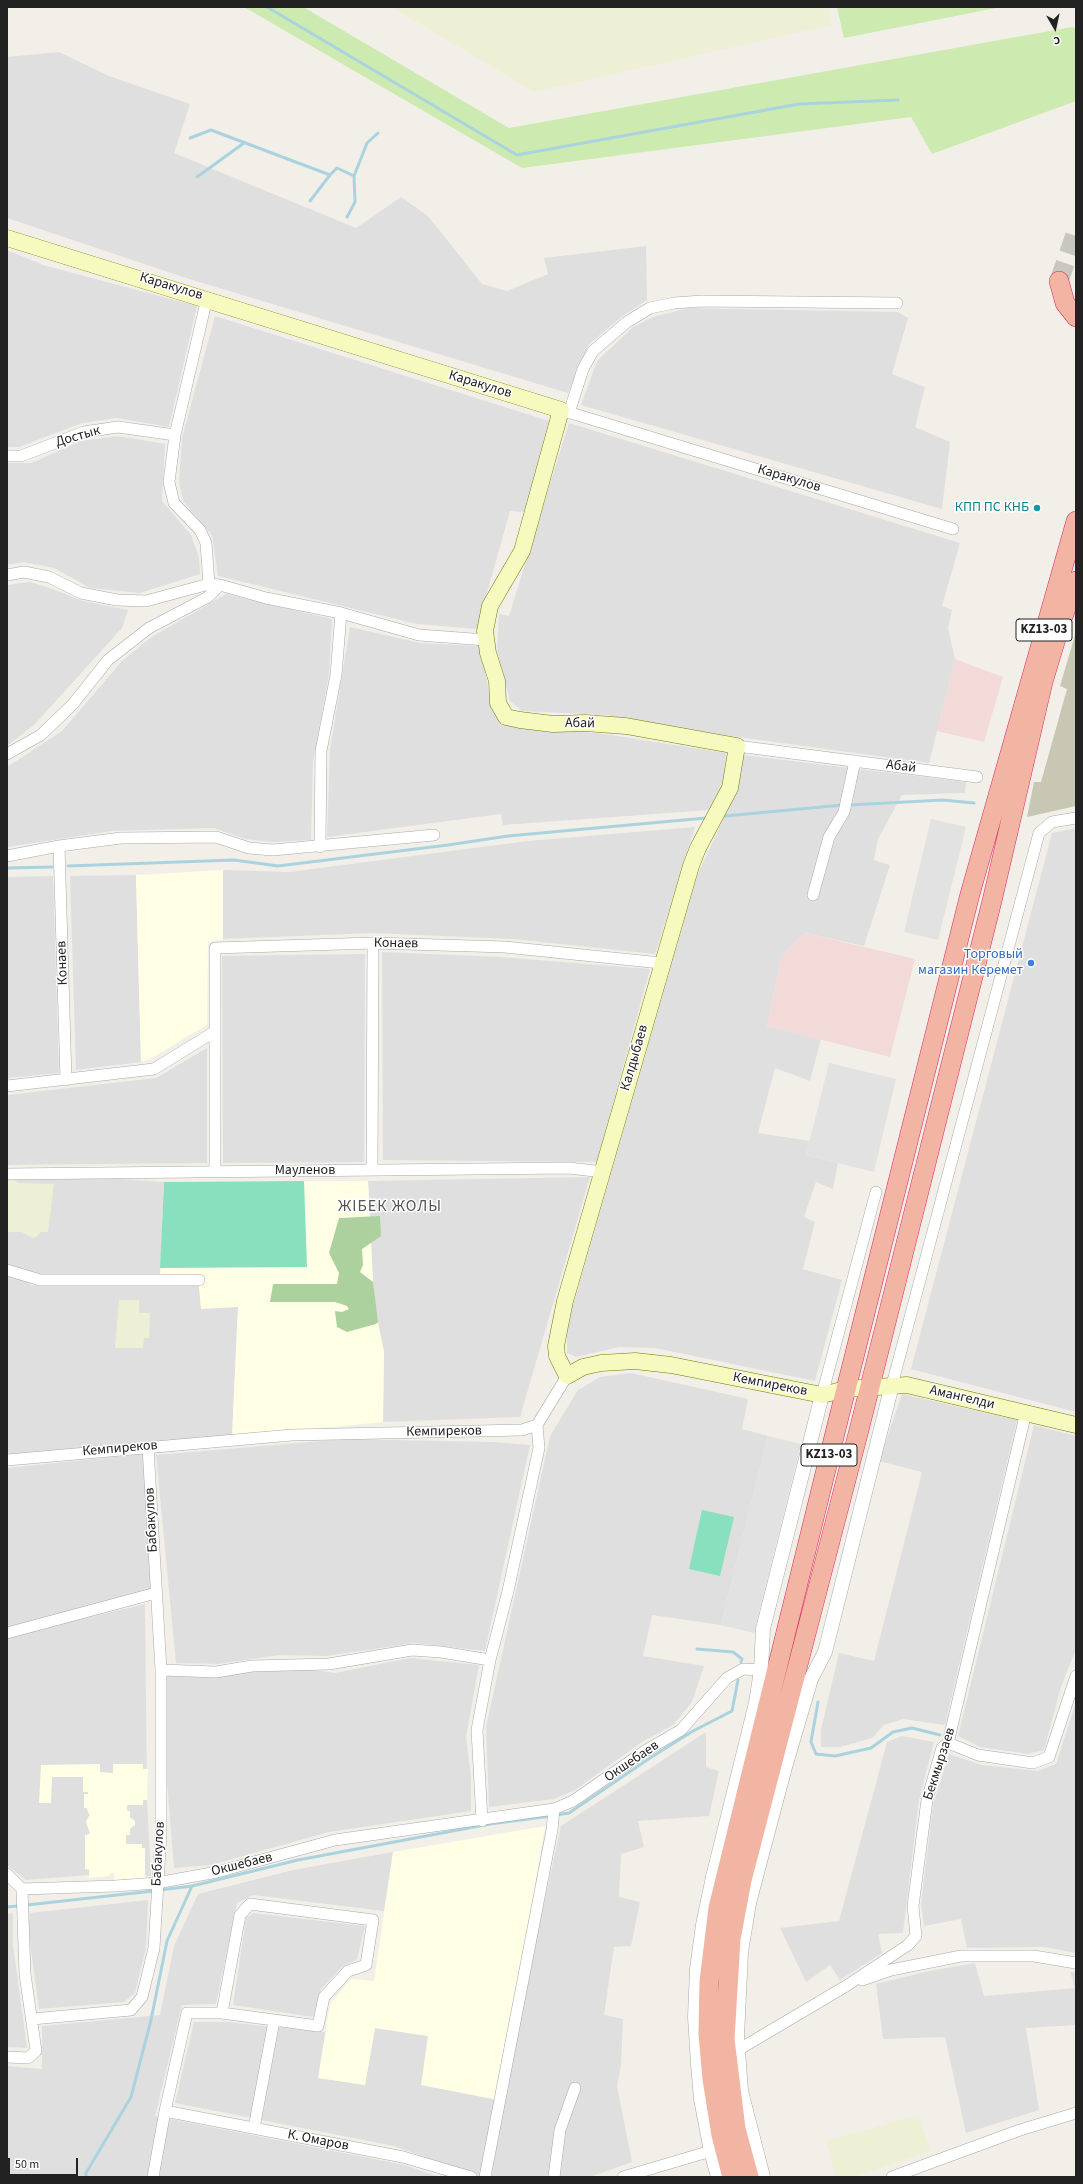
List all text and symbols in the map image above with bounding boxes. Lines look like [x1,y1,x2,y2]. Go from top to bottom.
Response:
north arrow [1035,8,1075,48]
text: С [1053,32,1061,48]
street label: Каракулов [137,269,205,305]
street label: Каракулов [446,367,514,403]
street label: Достык [54,423,102,451]
street label: Каракулов [755,461,823,497]
place label: КПП ПС КНБ [955,500,1029,516]
marker: КПП ПС КНБ [1032,503,1042,513]
road number: KZ13-03 [1016,619,1072,641]
street label: Абай [565,715,595,733]
street label: Абай [885,757,917,777]
street label: Конаев [374,935,418,953]
street label: Конаев [54,940,72,986]
place label: Торговый магазин Керемет [918,947,1023,980]
marker: Торговый магазин Керемет [1026,958,1036,968]
street label: Калдыбаев [618,1023,652,1093]
street label: Мауленов [275,1163,335,1179]
district label: ЖІБЕК ЖОЛЫ [338,1197,442,1217]
street label: Кемпиреков [731,1370,809,1400]
street label: Амангелди [928,1382,996,1414]
street label: Кемпиреков [406,1423,482,1441]
street label: Кемпиреков [82,1437,158,1461]
road number: KZ13-03 [801,1444,857,1466]
street label: Бабакулов [142,1487,162,1553]
street label: Бекмырзаев [920,1726,960,1802]
street label: Окшебаев [602,1738,662,1786]
street label: Бабакулов [149,1821,169,1887]
street label: Окшебаев [210,1849,274,1881]
street label: К. Омаров [286,2127,350,2155]
scale bar [10,2150,80,2176]
text: 50 m [15,2156,39,2173]

